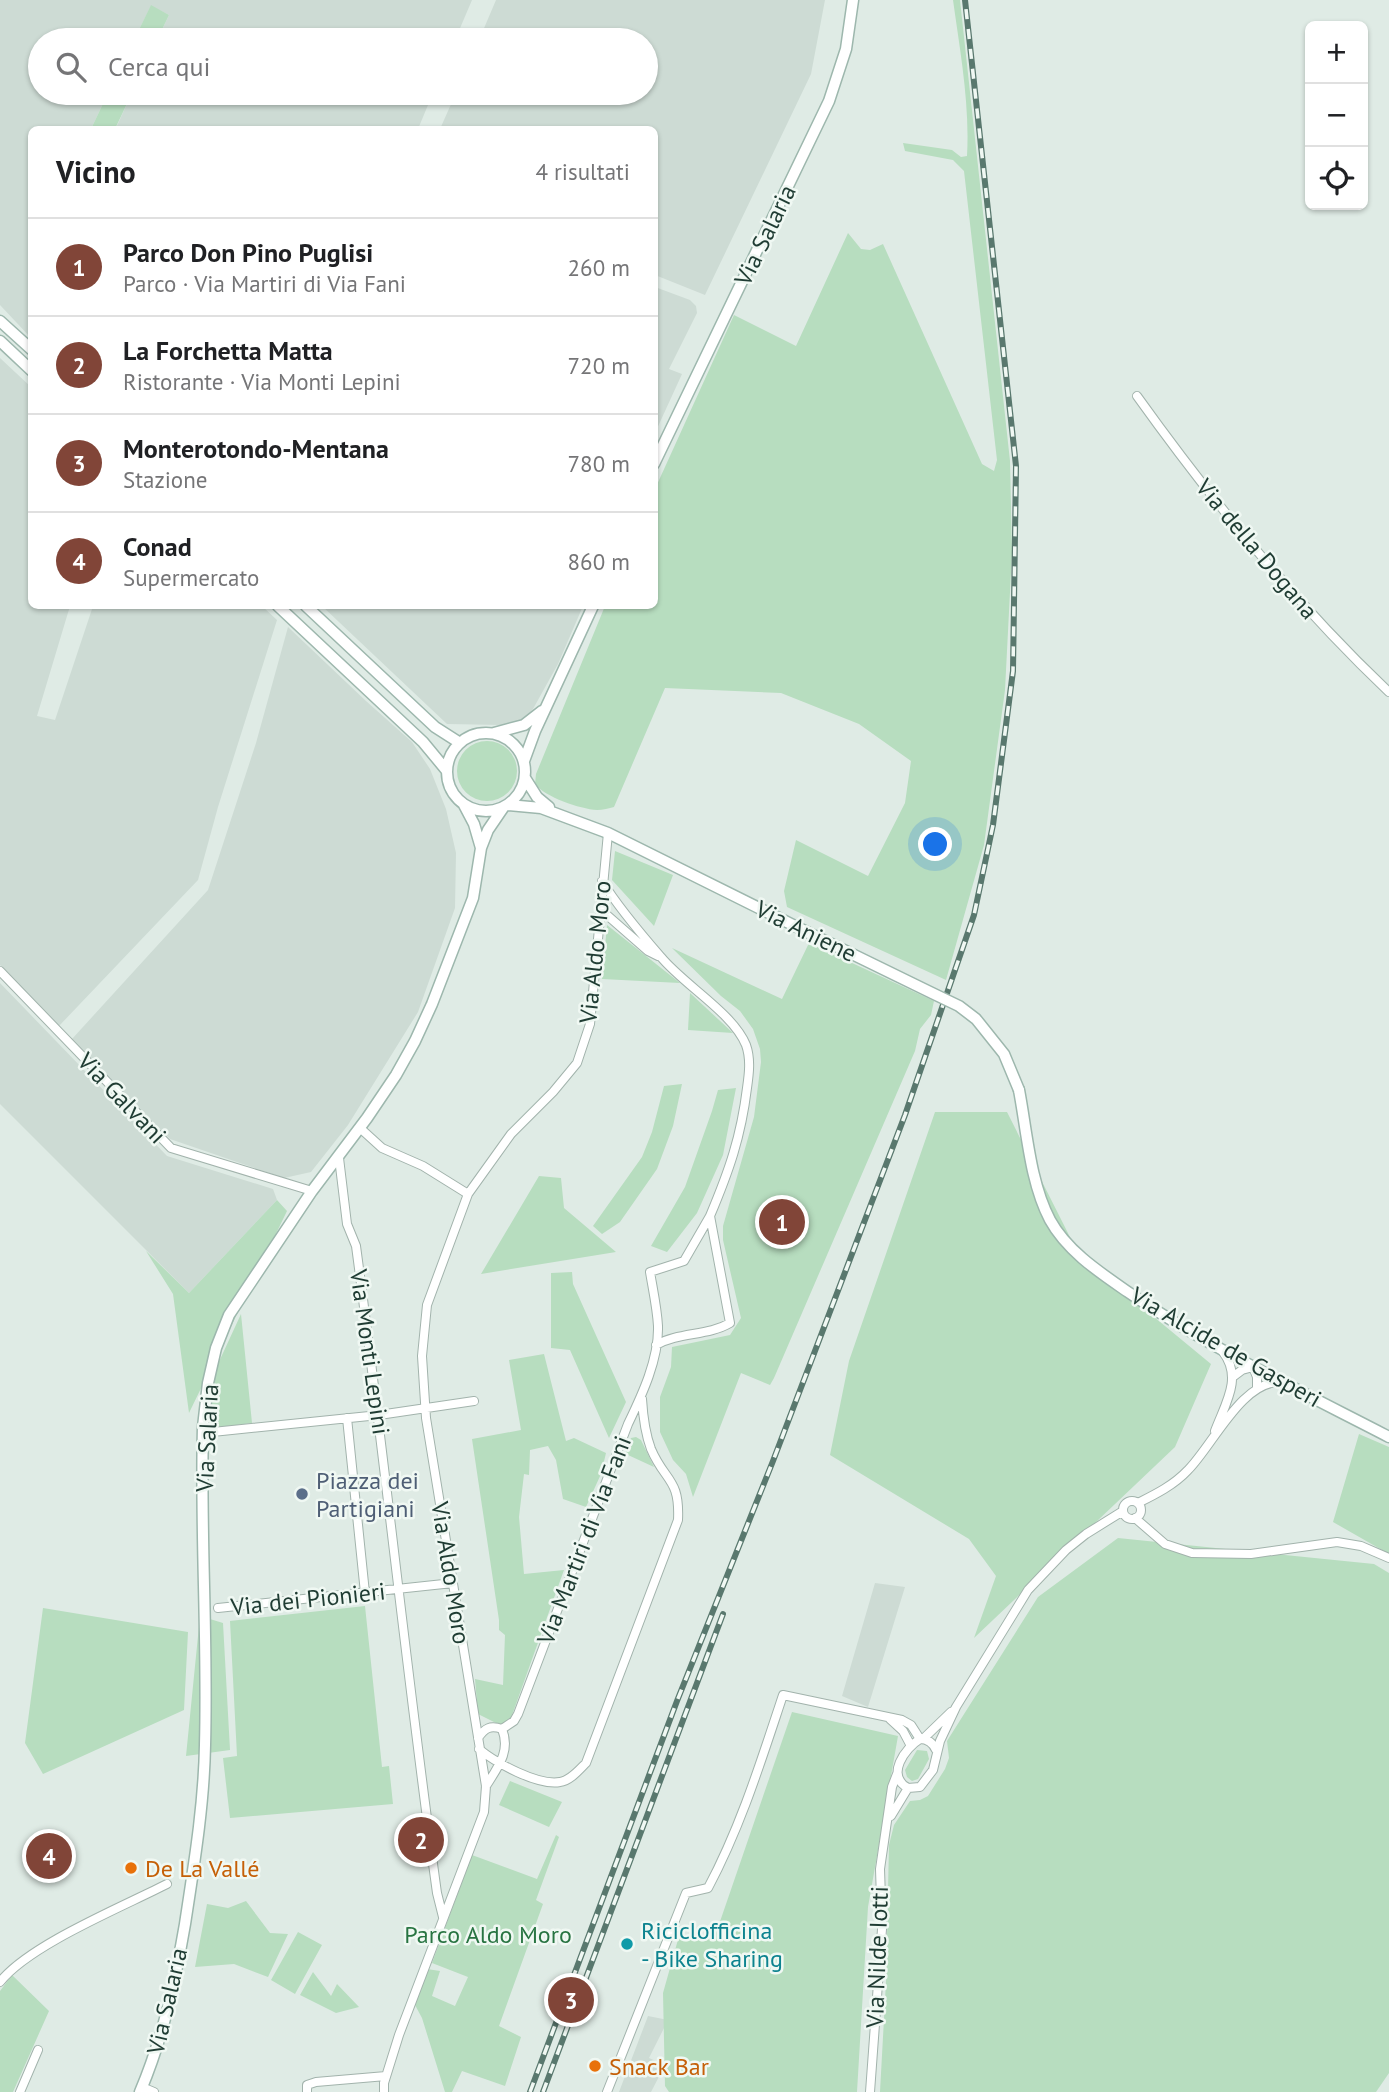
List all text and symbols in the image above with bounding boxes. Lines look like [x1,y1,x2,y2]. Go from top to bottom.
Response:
map controls [1305,21,1368,210]
button: + [1305,21,1368,84]
search box [28,28,658,105]
icon: search [52,48,90,86]
text: Cerca qui [108,50,211,83]
button: − [1305,84,1368,147]
button: locate [1305,147,1368,210]
text: Vicino [56,152,136,191]
text: 4 risultati [535,157,630,186]
street label: Via Salaria [727,179,803,291]
text: Parco Don Pino Puglisi [123,236,373,269]
text: 1 [72,253,86,282]
text: 260 m [568,253,630,282]
text: Parco · Via Martiri di Via Fani [123,269,406,298]
text: La Forchetta Matta [123,334,333,367]
text: 2 [72,351,86,380]
text: 720 m [568,351,630,380]
text: Ristorante · Via Monti Lepini [123,367,401,396]
text: Monterotondo-Mentana [123,432,389,465]
text: 3 [72,449,86,478]
text: 780 m [568,449,630,478]
text: Stazione [123,465,207,494]
street label: Via della Dogana [1188,472,1325,626]
text: Conad [123,530,192,563]
text: 4 [72,547,86,576]
text: 860 m [568,547,630,576]
text: Supermercato [123,563,259,592]
your location [918,827,952,861]
street label: Via Aldo Moro [572,879,618,1026]
street label: Via Aniene [749,893,862,969]
street label: Via Galvani [70,1045,173,1150]
pin: 1 [759,1196,805,1248]
street label: Via Monti Lepini [343,1266,397,1437]
street label: Via Alcide de Gasperi [1124,1279,1327,1414]
street label: Via Salaria [189,1383,225,1494]
street label: Via Martiri di Via Fani [530,1431,638,1650]
place label: Piazza dei Partigiani [316,1465,419,1524]
marker: Piazza dei Partigiani [294,1486,310,1502]
street label: Via Aldo Moro [424,1499,478,1646]
street label: Via dei Pionieri [228,1575,387,1623]
pin: 2 [398,1814,444,1866]
pin: 4 [26,1830,72,1882]
place label: De La Vallé [145,1853,259,1884]
marker: De La Vallé [123,1860,139,1876]
street label: Via Nilde Iotti [859,1885,895,2030]
place label: Riciclofficina - Bike Sharing [641,1915,783,1974]
park label: Parco Aldo Moro [404,1919,572,1950]
marker: Riciclofficina - Bike Sharing [619,1936,635,1952]
street label: Via Salaria [139,1945,194,2058]
pin: 3 [548,1974,594,2026]
place label: Snack Bar [609,2051,709,2082]
marker: Snack Bar [587,2058,603,2074]

